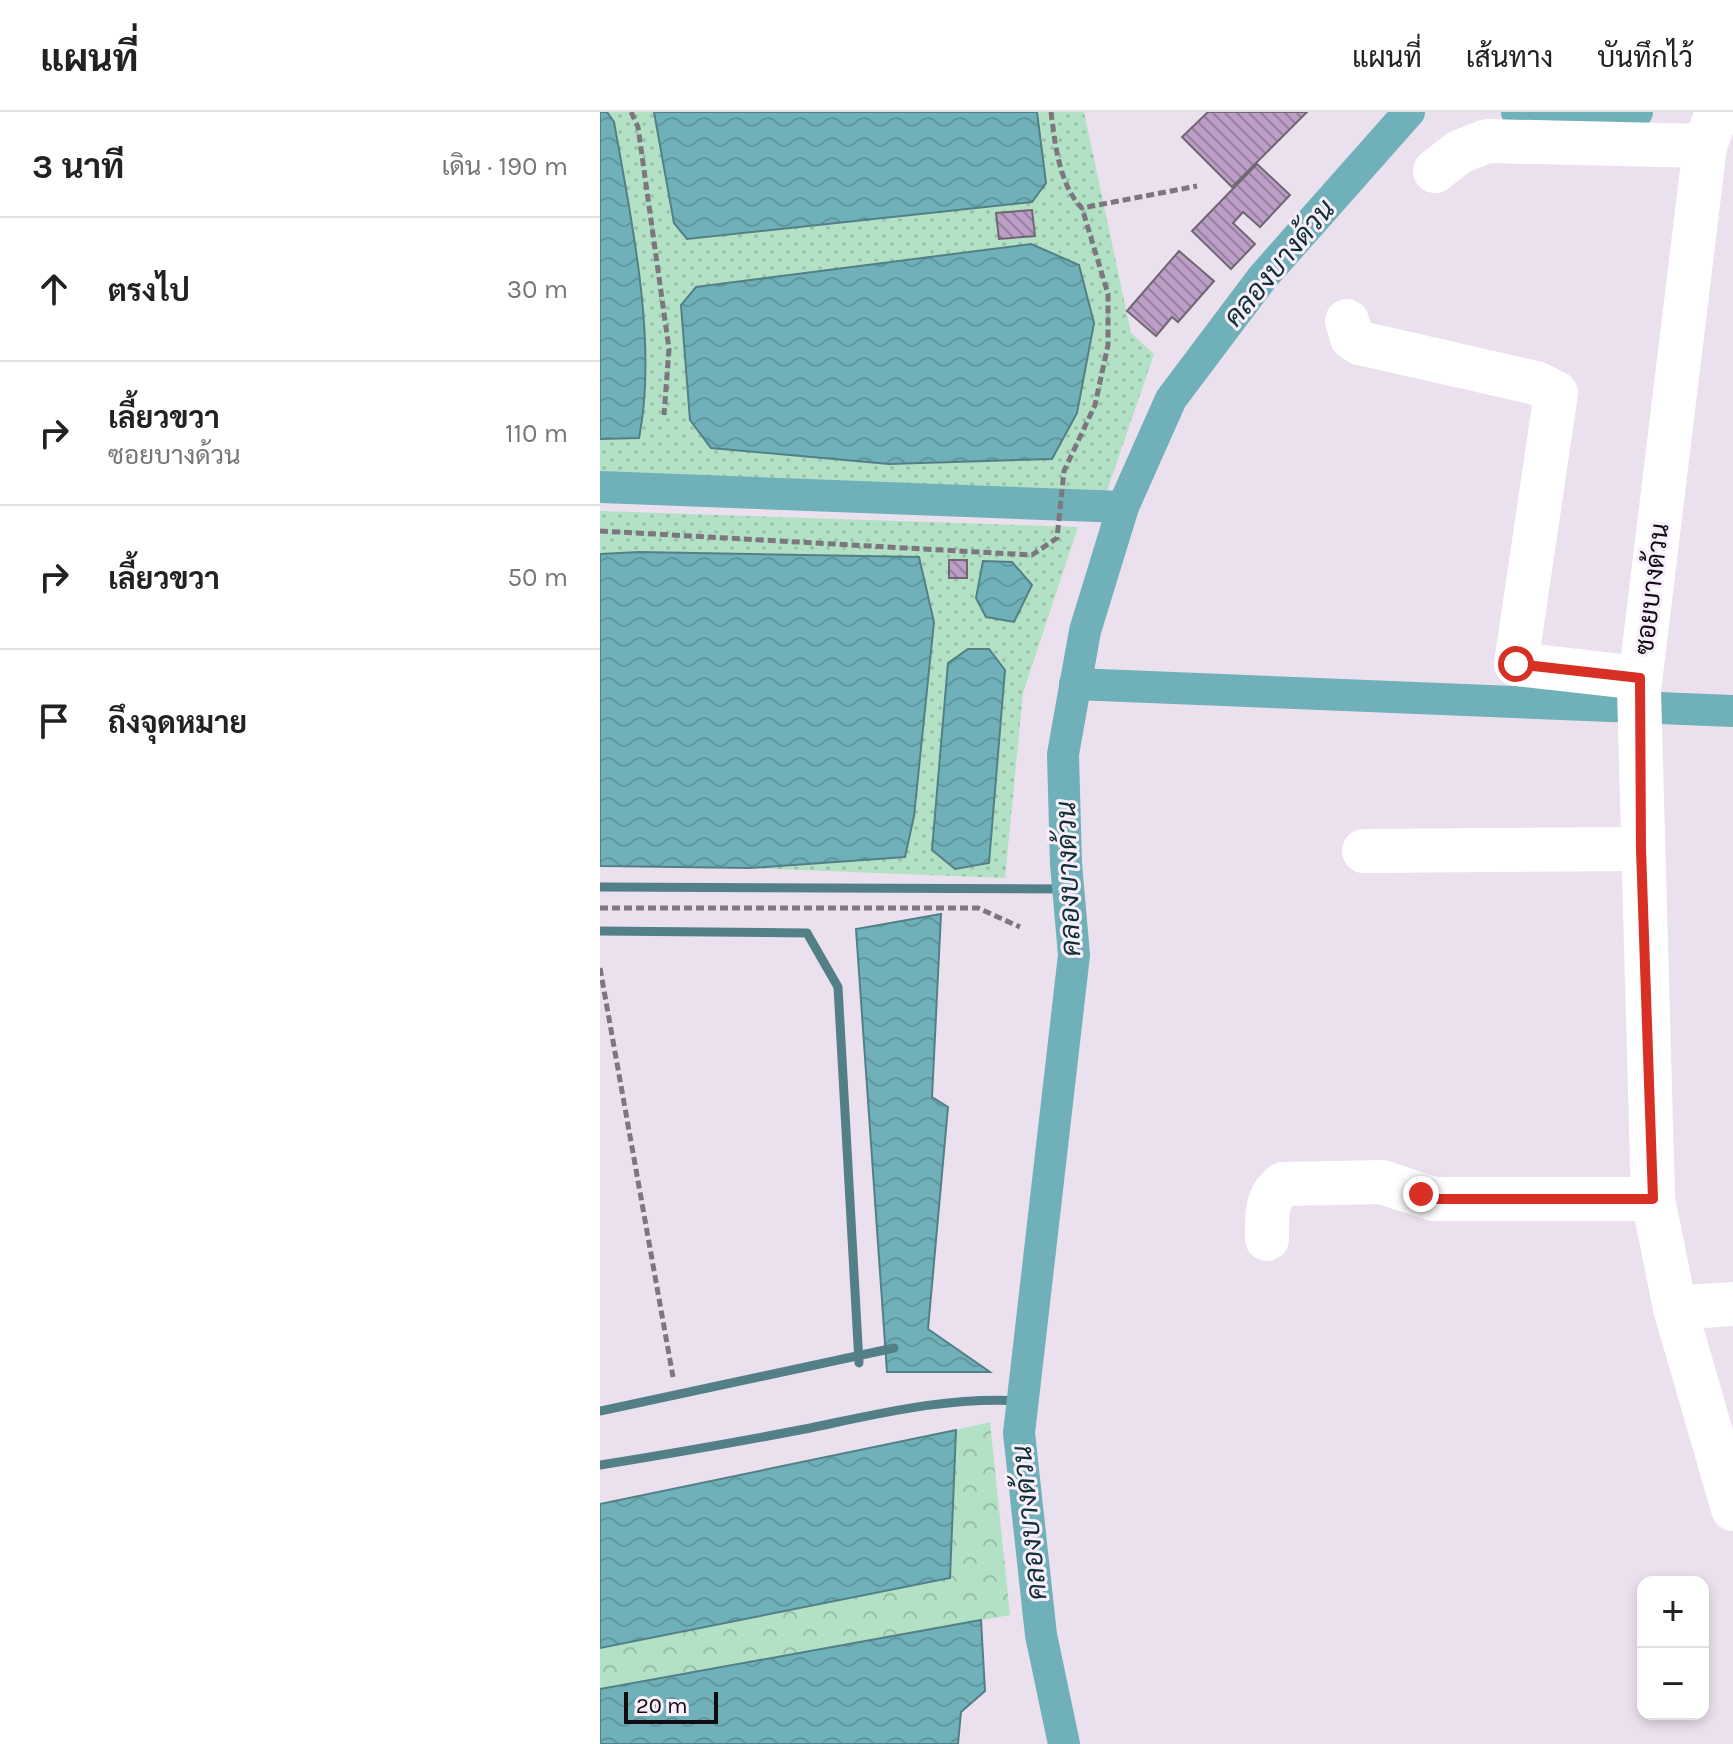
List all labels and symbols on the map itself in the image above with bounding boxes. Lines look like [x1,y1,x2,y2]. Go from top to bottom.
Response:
water label: คลองบางด้วน [1214,191,1342,333]
street label: ซอยบางด้วน [1628,521,1675,657]
route start [1498,646,1534,682]
water label: คลองบางด้วน [1046,801,1087,957]
route end [1403,1176,1439,1212]
water label: คลองบางด้วน [1001,1444,1054,1602]
scale bar [624,1688,718,1724]

